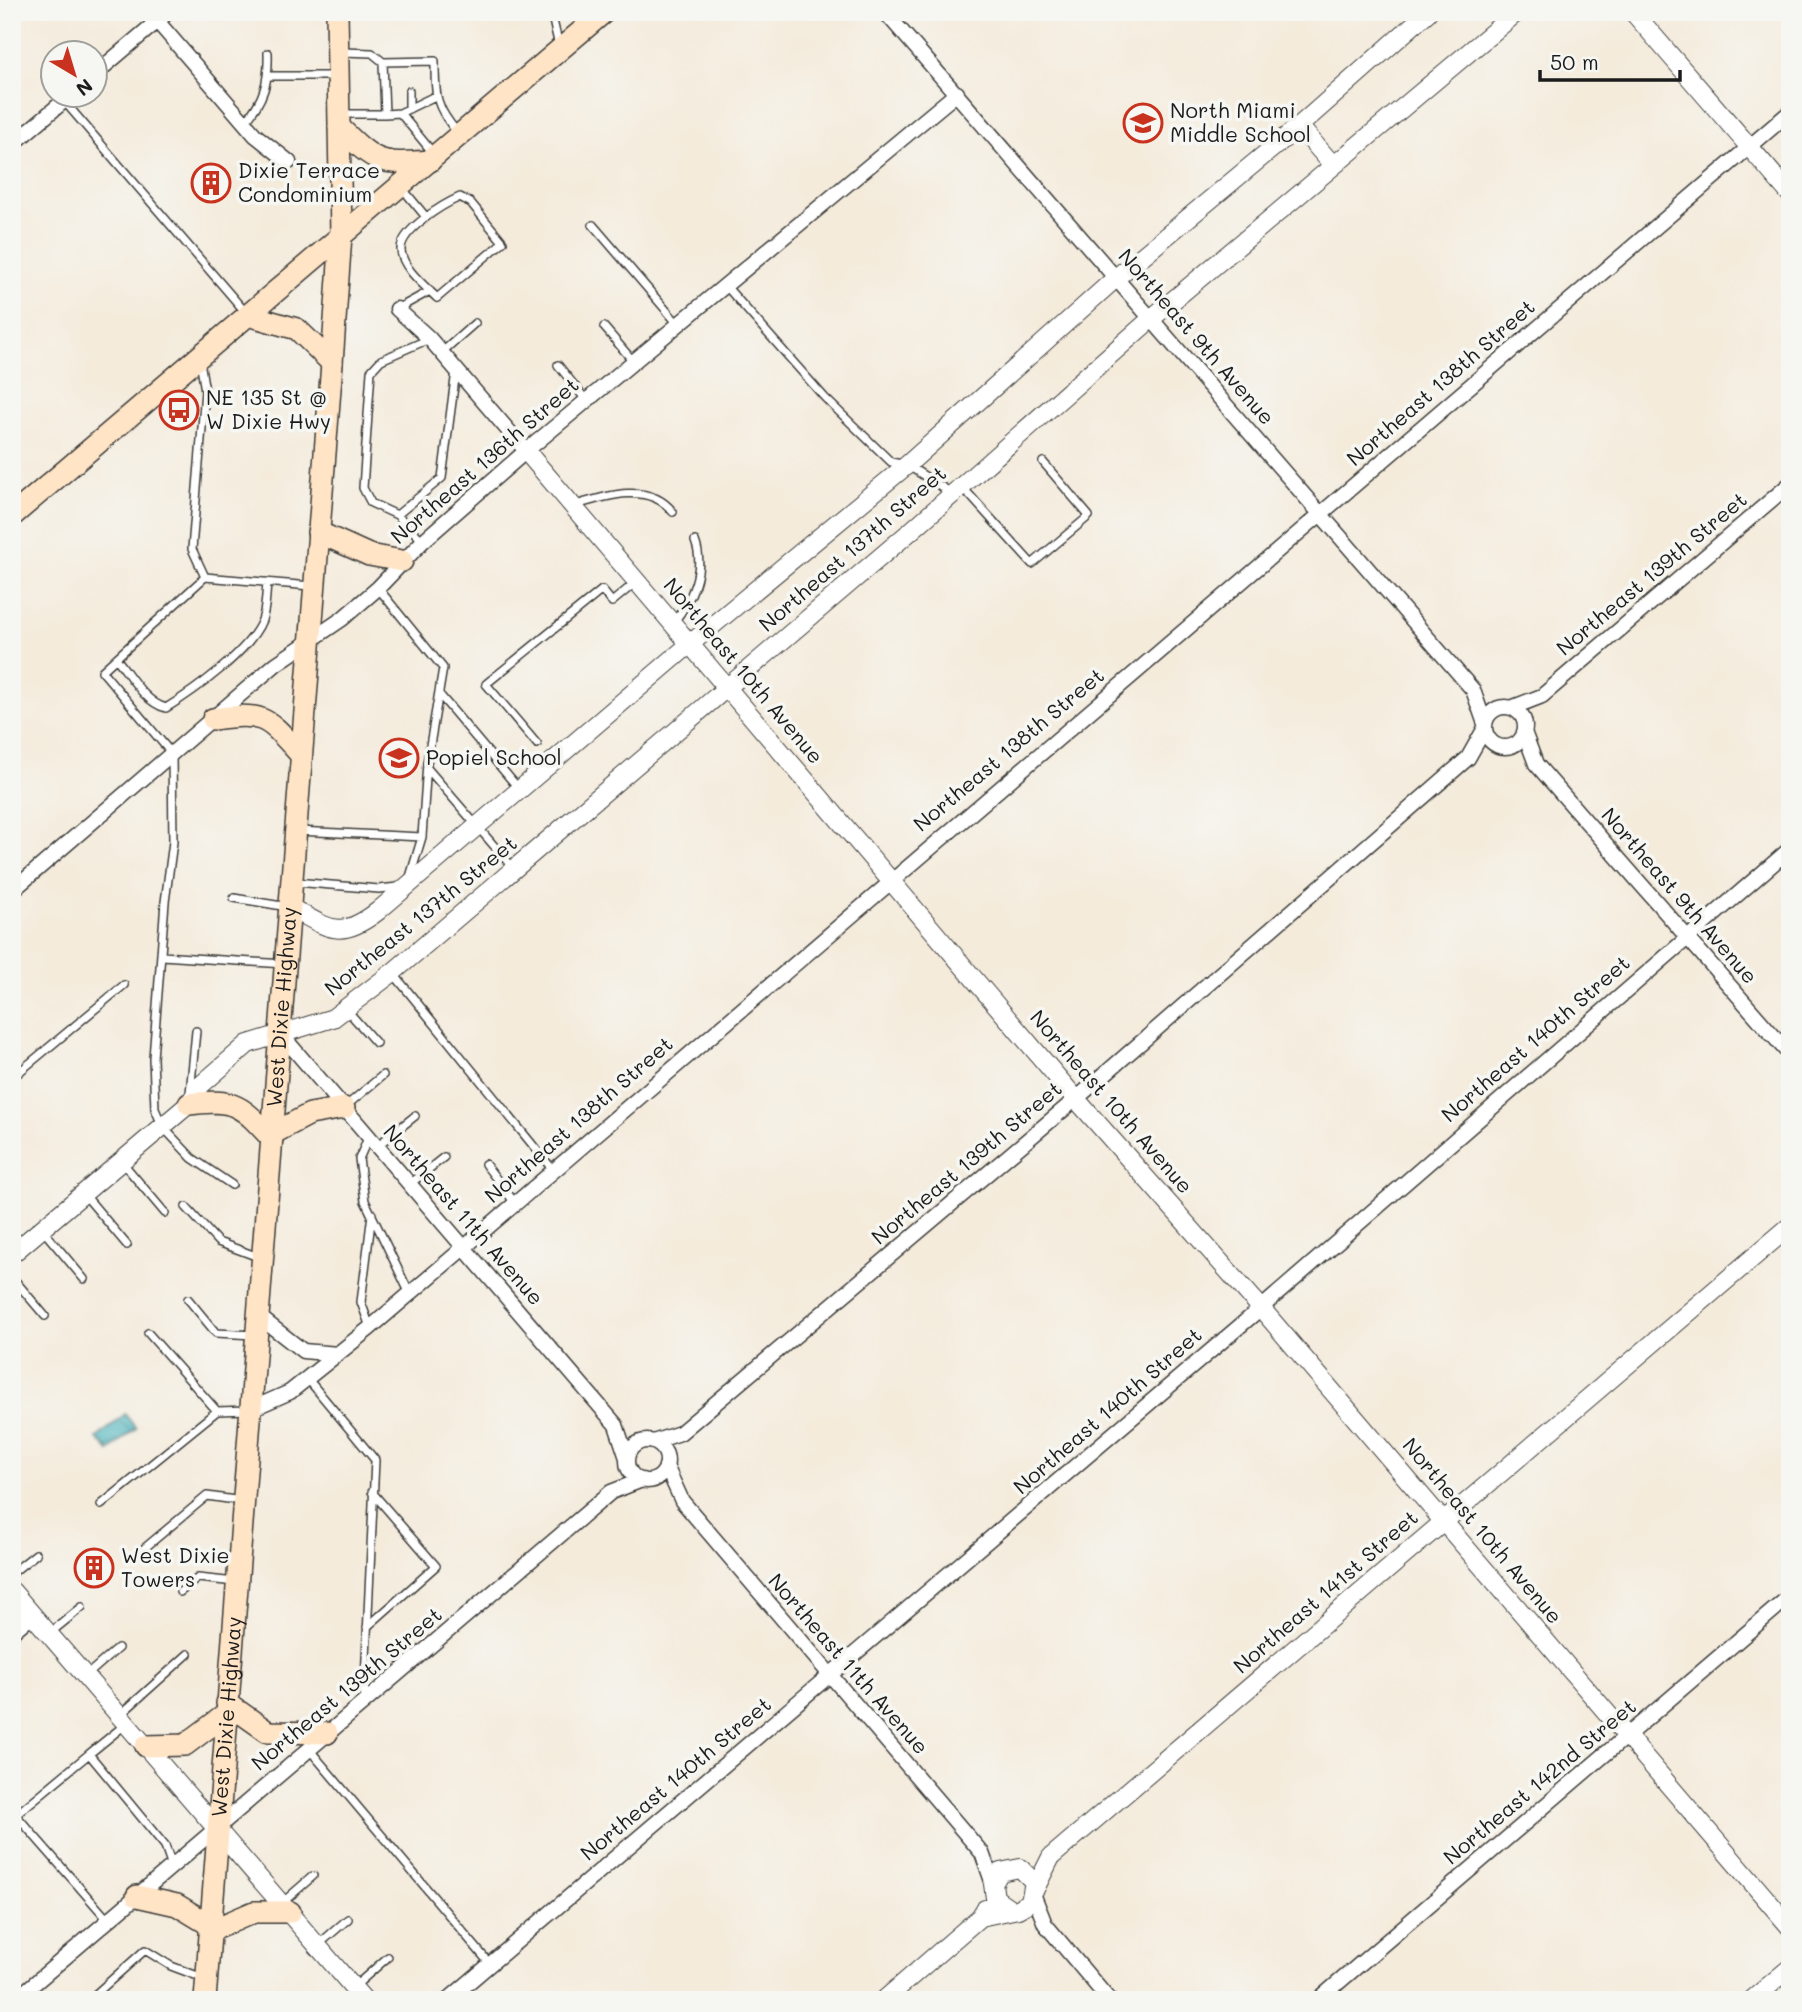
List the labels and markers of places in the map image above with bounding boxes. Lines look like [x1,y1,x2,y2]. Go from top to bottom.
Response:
place label: North Miami Middle School [1170,96,1311,147]
school or university icon: North Miami Middle School [1122,102,1164,144]
place label: Dixie Terrace Condominium [238,156,380,207]
building icon: Dixie Terrace Condominium [190,162,232,204]
place label: NE 135 St @ W Dixie Hwy [206,383,331,434]
bus stop icon: NE 135 St @ W Dixie Hwy [158,389,200,431]
school or university icon: Popiel School [378,737,420,779]
place label: Popiel School [426,743,562,770]
place label: West Dixie Towers [121,1541,230,1592]
building icon: West Dixie Towers [73,1547,115,1589]

